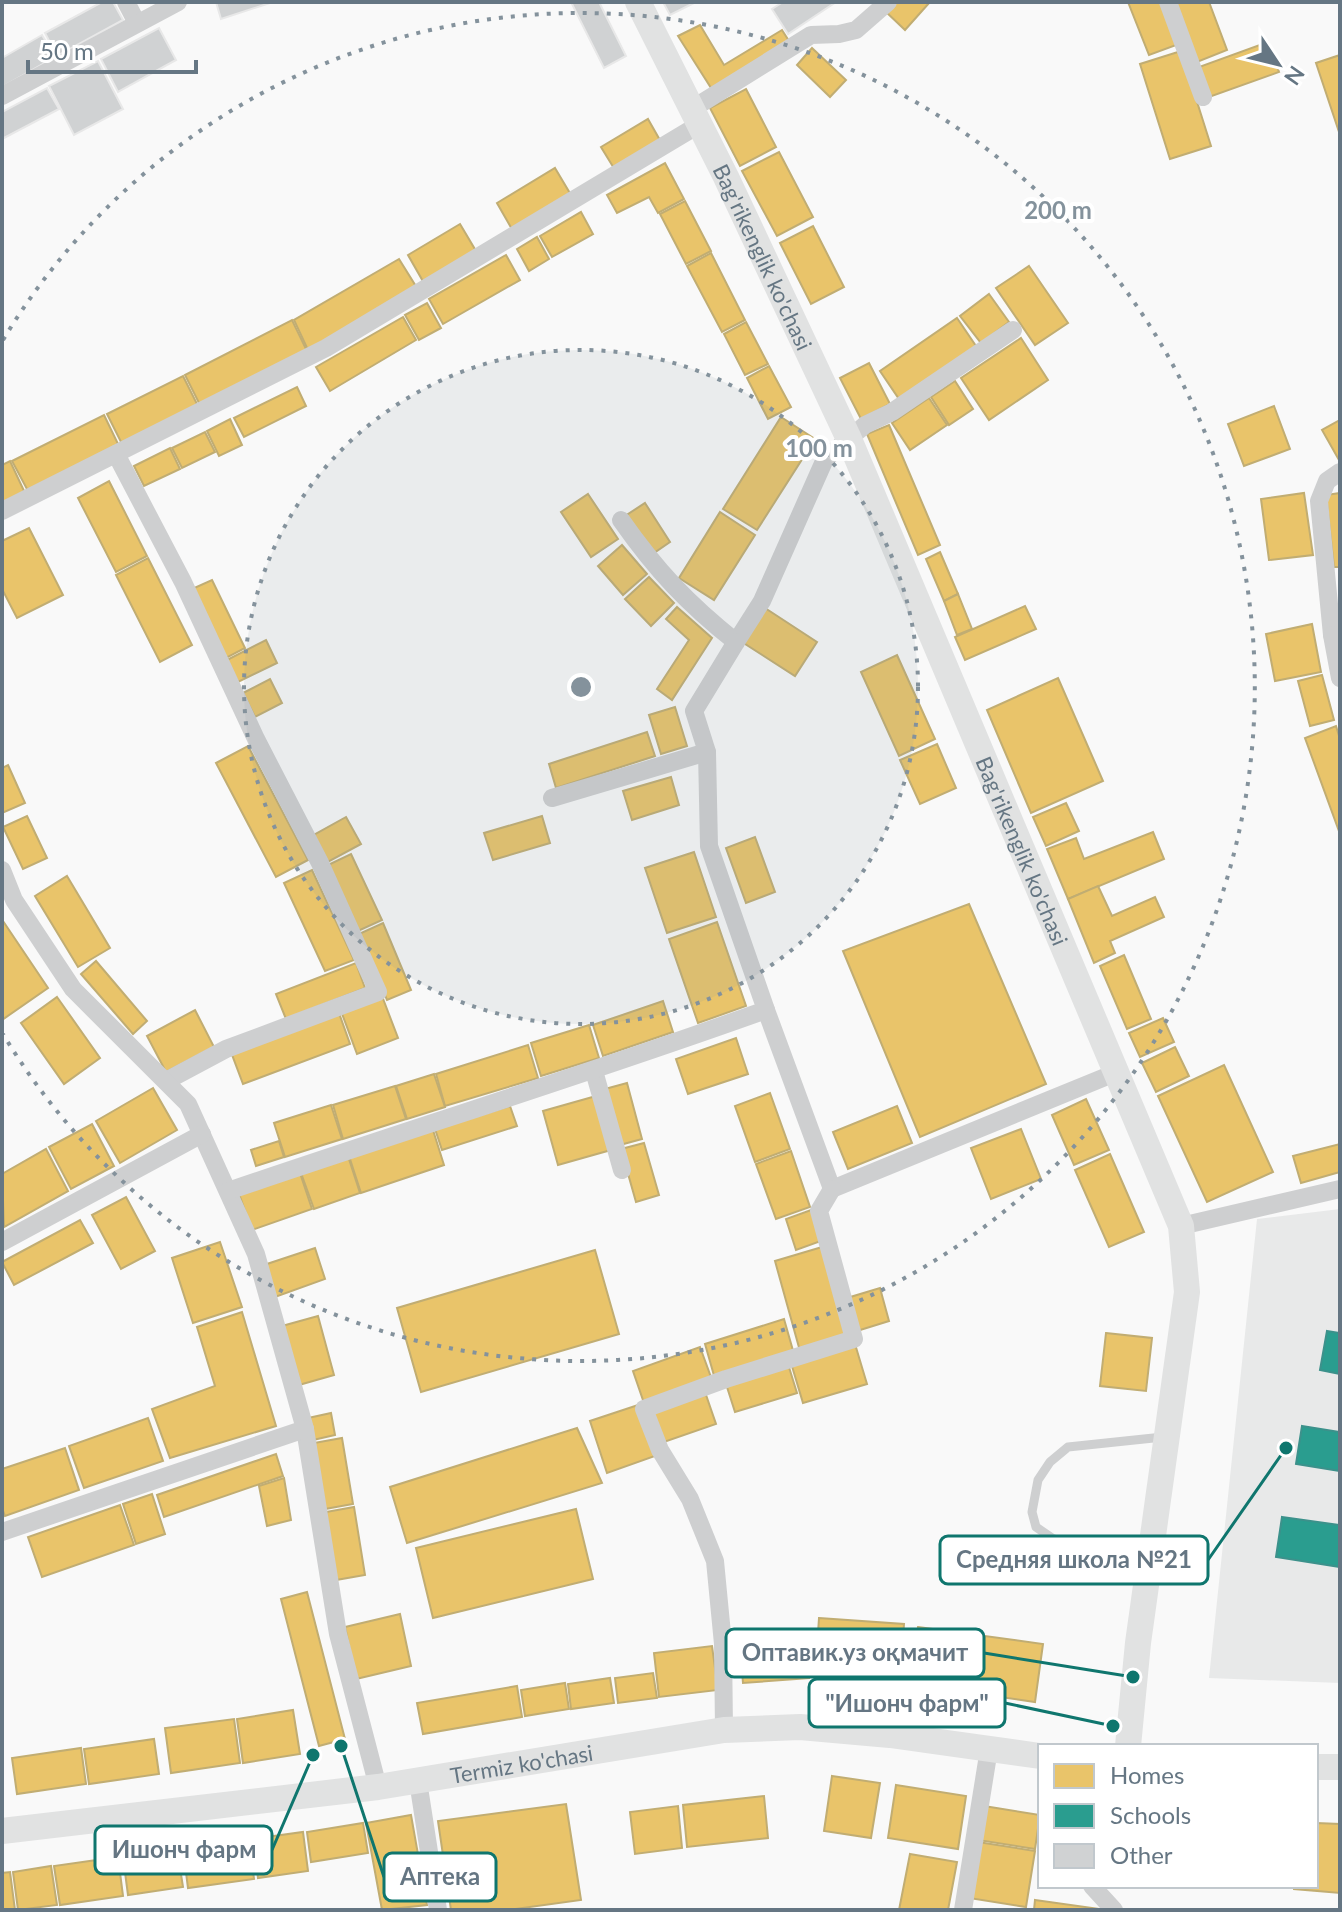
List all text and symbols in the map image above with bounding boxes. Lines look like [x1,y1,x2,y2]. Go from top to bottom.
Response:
scale bar [28,24,196,74]
north arrow [1238,24,1318,104]
text: 50 m [40,36,94,65]
text: N [1279,61,1311,90]
street label: Bag'rikenglik ko'chasi [708,159,819,354]
text: 200 m [1024,195,1092,224]
text: 100 m [785,433,853,462]
centre of rings [567,673,595,701]
street label: Bag'rikenglik ko'chasi [971,752,1074,949]
callout: Средняя школа №21 [940,1536,1208,1584]
text: Средняя школа №21 [956,1544,1192,1573]
callout: Оптавик.уз оқмачит [726,1629,984,1677]
text: Оптавик.уз оқмачит [742,1637,969,1666]
callout: "Ишонч фарм" [809,1679,1005,1727]
text: "Ишонч фарм" [825,1688,989,1717]
street label: Termiz ko'chasi [448,1738,595,1788]
legend [1038,1744,1318,1888]
text: Homes [1110,1760,1184,1789]
text: Schools [1110,1800,1191,1829]
callout: Ишонч фарм [95,1826,272,1874]
text: Ишонч фарм [112,1834,256,1863]
text: Other [1110,1840,1173,1869]
callout: Аптека [384,1853,496,1901]
text: Аптека [399,1861,480,1890]

